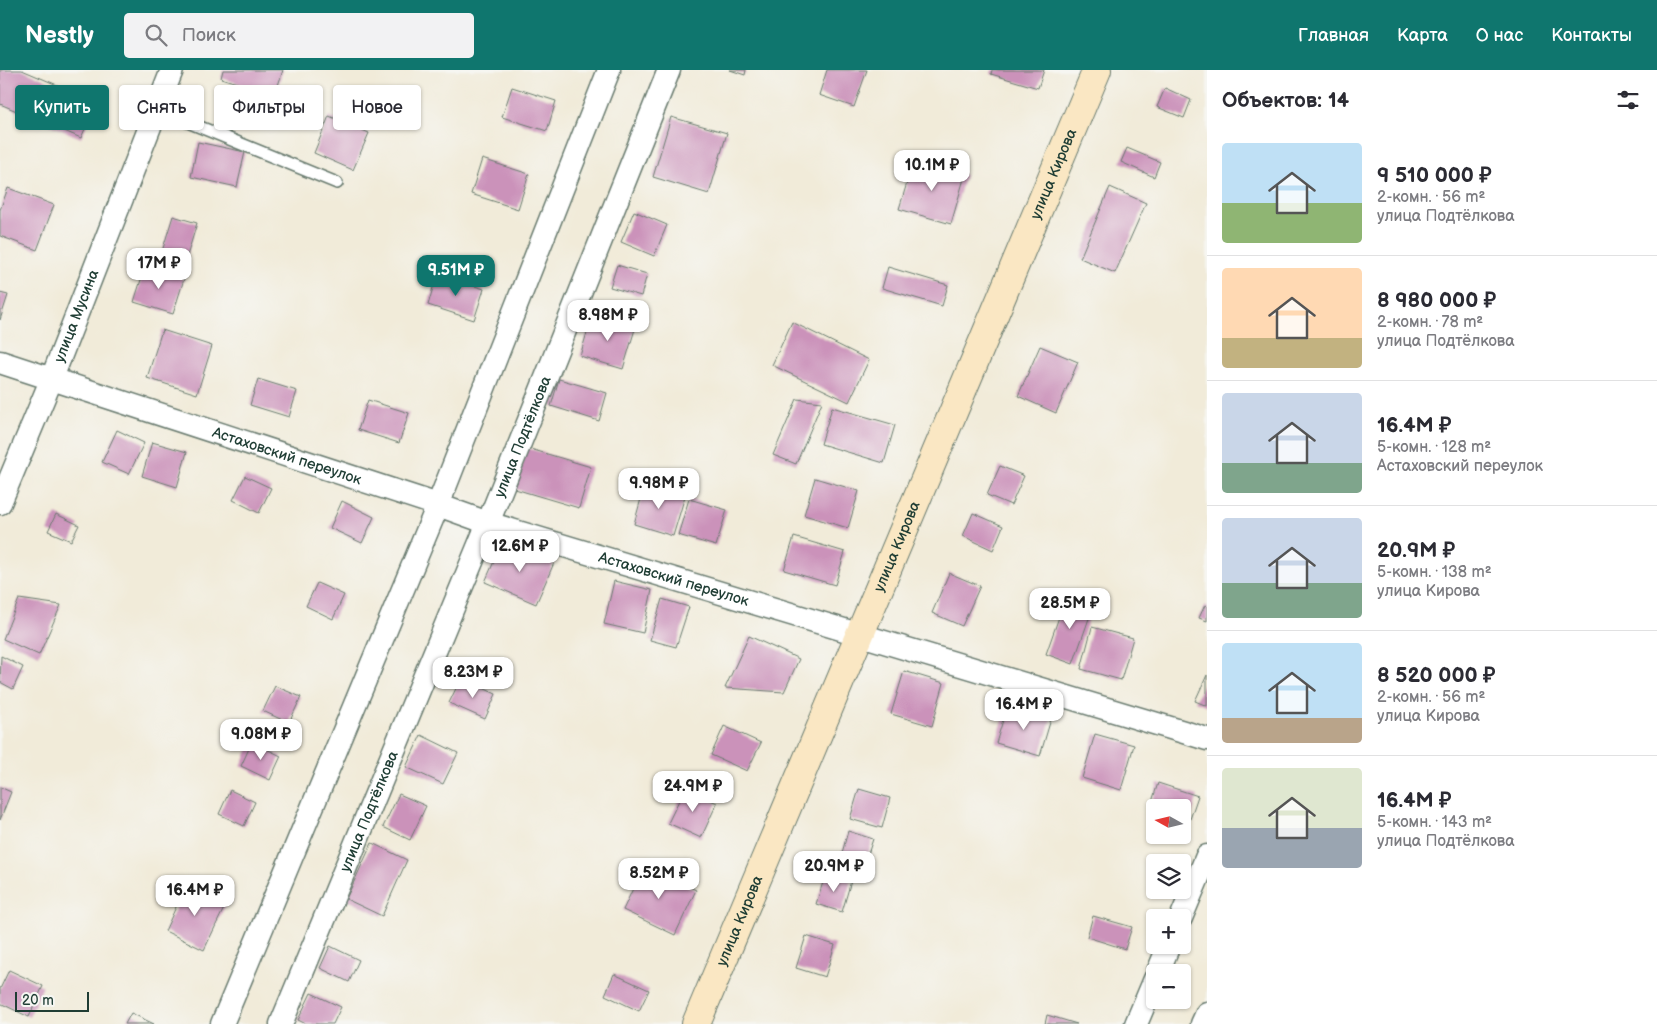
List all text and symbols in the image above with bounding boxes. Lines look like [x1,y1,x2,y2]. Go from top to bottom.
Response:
search box [124,13,474,58]
text: Nestly [25,21,94,50]
icon: search [142,21,170,49]
text: Поиск [182,24,236,47]
text: Главная [1298,25,1369,46]
text: Карта [1397,25,1448,46]
text: О нас [1476,25,1523,46]
text: Контакты [1551,25,1632,46]
chip: Купить [15,85,109,130]
chip: Снять [119,85,204,130]
chip: Фильтры [214,85,323,130]
chip: Новое [333,85,421,130]
icon: filters [1614,86,1642,114]
text: Объектов: 14 [1222,88,1349,113]
street label: улица Кирова [1026,126,1081,222]
pin: 10.1M ₽ [886,150,978,192]
text: 10.1M ₽ [905,156,959,175]
icon: home [1262,163,1322,223]
text: 9 510 000 ₽ [1377,163,1492,188]
text: 2-комн. · 56 m² [1377,188,1485,207]
text: улица Подтёлкова [1377,207,1515,226]
pin: 17M ₽ [124,248,194,290]
text: 17M ₽ [138,254,181,273]
pin: 9.51M ₽ [410,254,502,297]
text: 9.51M ₽ [428,261,484,280]
street label: улица Мусина [50,267,103,365]
icon: home [1262,288,1322,348]
text: 8 980 000 ₽ [1377,288,1496,313]
pin: 8.98M ₽ [562,300,654,342]
text: 8.98M ₽ [578,306,638,325]
text: 2-комн. · 78 m² [1377,313,1483,332]
text: улица Подтёлкова [1377,332,1515,351]
street label: улица Подтёлкова [490,373,556,500]
icon: home [1262,413,1322,473]
text: 16.4M ₽ [1377,413,1452,438]
street label: Астаховский переулок [209,423,364,489]
text: 5-комн. · 128 m² [1377,438,1491,457]
text: Астаховский переулок [1377,457,1543,476]
pin: 9.98M ₽ [613,468,705,510]
text: 9.98M ₽ [629,474,689,493]
street label: улица Кирова [870,498,925,595]
pin: 12.6M ₽ [474,530,566,573]
text: 12.6M ₽ [492,537,548,556]
icon: home [1262,538,1322,598]
text: 20.9M ₽ [1377,538,1455,563]
street label: Астаховский переулок [595,548,751,611]
text: 5-комн. · 138 m² [1377,563,1492,582]
text: улица Кирова [1377,582,1480,601]
pin: 28.5M ₽ [1024,588,1116,630]
text: 28.5M ₽ [1040,594,1100,613]
pin: 8.23M ₽ [427,656,519,699]
text: 8.23M ₽ [443,663,503,682]
icon: home [1262,663,1322,723]
text: 8 520 000 ₽ [1377,663,1496,688]
pin: 16.4M ₽ [978,688,1070,731]
text: 2-комн. · 56 m² [1377,688,1485,707]
text: 16.4M ₽ [996,695,1052,714]
text: улица Кирова [1377,707,1480,726]
pin: 9.08M ₽ [215,718,307,761]
text: 9.08M ₽ [231,725,291,744]
street label: улица Подтёлкова [336,748,403,875]
pin: 24.9M ₽ [647,770,739,813]
text: 24.9M ₽ [664,777,722,796]
icon: home [1262,788,1322,848]
text: 16.4M ₽ [1377,788,1452,813]
north arrow [1146,799,1191,844]
map controls [1146,799,1191,1009]
text: 5-комн. · 143 m² [1377,813,1492,832]
text: улица Подтёлкова [1377,832,1515,851]
pin: 20.9M ₽ [788,850,880,893]
button: layers [1146,854,1191,899]
text: 20.9M ₽ [804,857,864,876]
pin: 8.52M ₽ [613,858,705,900]
text: 8.52M ₽ [629,864,689,883]
street label: улица Кирова [712,873,767,969]
pin: 16.4M ₽ [149,874,241,917]
text: 16.4M ₽ [167,881,223,900]
button: + [1146,909,1191,954]
button: − [1146,964,1191,1009]
scale bar [15,989,89,1012]
text: 20 m [22,992,54,1009]

